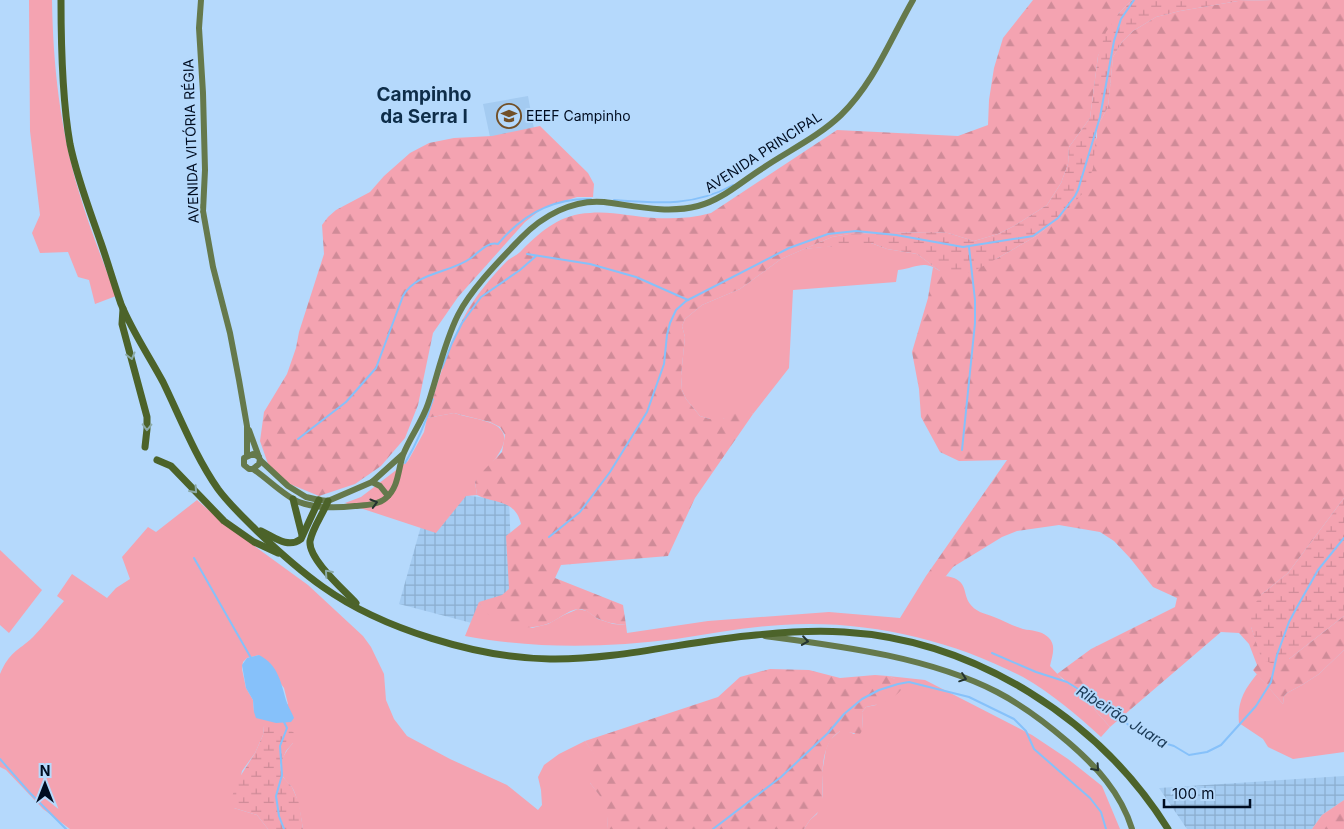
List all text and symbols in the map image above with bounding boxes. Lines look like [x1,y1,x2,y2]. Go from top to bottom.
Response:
street label: AVENIDA VITÓRIA RÉGIA [179,58,202,224]
district label: Campinho da Serra I [377,83,471,128]
school or university icon: EEEF Campinho [496,103,522,129]
place label: EEEF Campinho [526,107,631,124]
street label: AVENIDA PRINCIPAL [701,107,824,196]
one-way arrow [125,352,136,361]
one-way arrow [141,423,152,431]
one-way arrow [188,485,197,494]
one-way arrow [370,498,378,509]
one-way arrow [325,570,334,579]
one-way arrow [800,636,809,646]
one-way arrow [958,672,967,682]
water label: Ribeirão Juara [1073,681,1171,752]
north arrow [20,759,70,809]
text: N [40,762,50,779]
one-way arrow [1090,762,1099,771]
scale bar [1164,776,1250,808]
text: 100 m [1172,784,1214,803]

